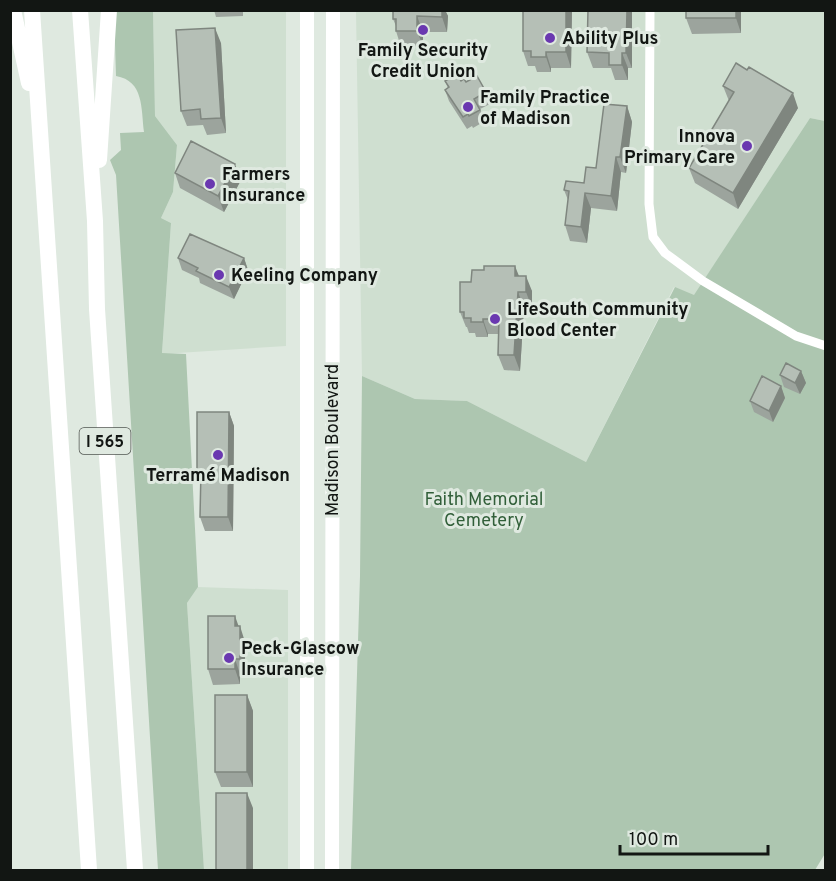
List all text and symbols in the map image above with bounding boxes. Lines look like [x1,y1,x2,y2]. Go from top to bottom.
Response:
marker: Family Security Credit Union [416,23,430,37]
place label: Ability Plus [562,28,658,51]
marker: Ability Plus [543,31,557,45]
place label: Family Security Credit Union [358,40,488,84]
place label: Family Practice of Madison [480,87,610,131]
marker: Family Practice of Madison [461,100,475,114]
place label: Innova Primary Care [624,126,735,170]
marker: Innova Primary Care [740,139,754,153]
place label: Farmers Insurance [222,164,305,208]
marker: Farmers Insurance [203,177,217,191]
place label: Keeling Company [231,265,378,288]
marker: Keeling Company [212,268,226,282]
place label: LifeSouth Community Blood Center [507,299,688,343]
marker: LifeSouth Community Blood Center [488,312,502,326]
street label: Madison Boulevard [322,364,345,516]
road number: I 565 [80,428,130,454]
marker: Terramé Madison [211,448,225,462]
place label: Terramé Madison [146,465,290,488]
park label: Faith Memorial Cemetery [424,489,544,533]
place label: Peck-Glascow Insurance [241,638,359,682]
marker: Peck-Glascow Insurance [222,651,236,665]
scale bar [620,818,768,856]
text: 100 m [629,829,678,852]

